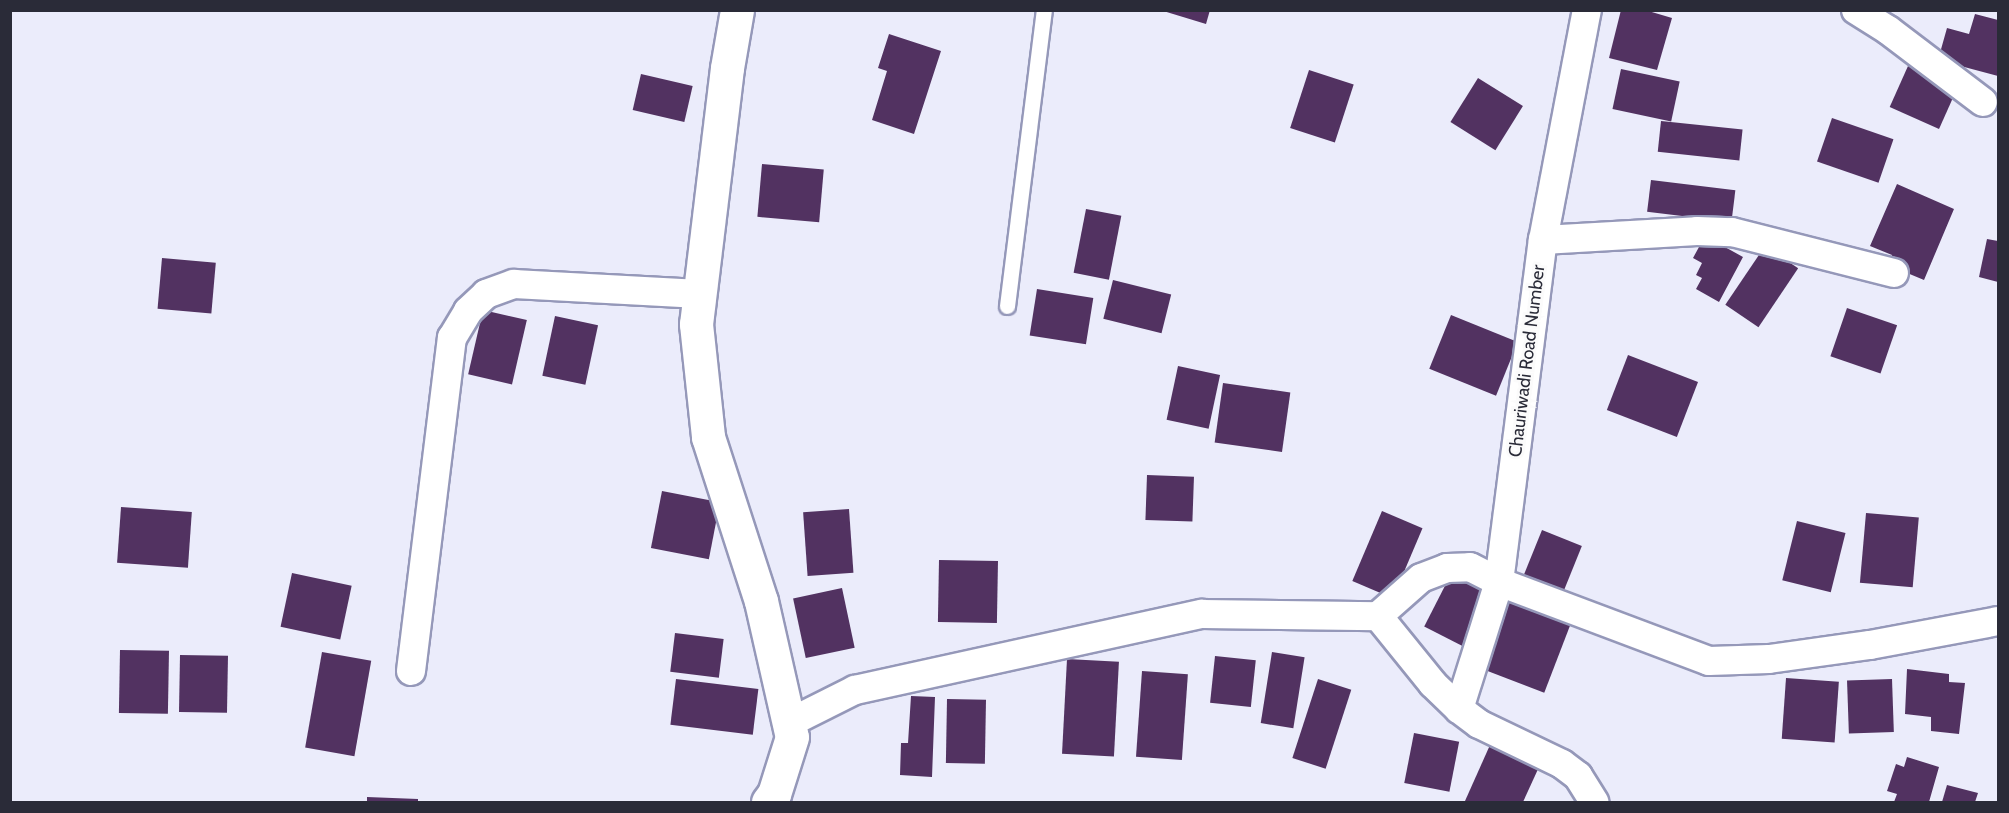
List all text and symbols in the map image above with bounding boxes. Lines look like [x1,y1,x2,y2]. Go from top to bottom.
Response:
street label: Chauriwadi Road Number [1504,264,1550,458]

